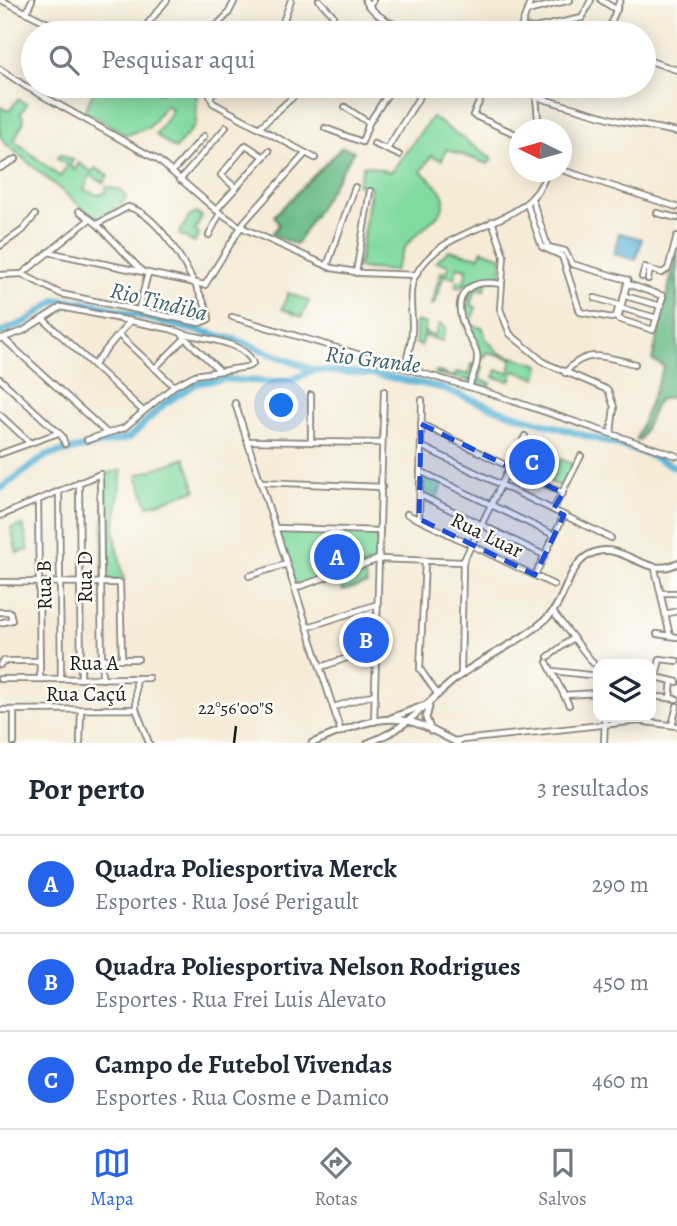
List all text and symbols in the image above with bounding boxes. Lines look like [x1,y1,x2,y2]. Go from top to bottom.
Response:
search box [21,21,656,98]
icon: search [45,41,83,79]
text: Pesquisar aqui [101,42,256,77]
north arrow [509,119,572,182]
water label: Rio Tindiba [107,274,211,329]
water label: Rio Grande [324,338,422,381]
your location [264,388,298,422]
pin: C [509,436,555,488]
street label: Rua Luar [446,505,528,565]
pin: A [314,531,360,583]
street label: Rua D [71,551,99,603]
street label: Rua B [30,560,58,610]
pin: B [343,614,389,666]
street label: Rua A [69,649,120,677]
map controls [593,659,656,722]
button: layers [593,659,656,722]
street label: Rua Caçú [46,680,127,708]
text: 22°56'00"S [198,696,274,720]
text: Por perto [28,769,145,809]
text: 3 resultados [537,773,649,804]
text: Quadra Poliesportiva Merck [95,851,397,886]
text: A [44,869,58,900]
text: 290 m [592,869,649,900]
text: Esportes · Rua José Perigault [95,886,359,917]
text: Quadra Poliesportiva Nelson Rodrigues [95,949,521,984]
text: B [44,967,58,998]
text: 450 m [593,967,649,998]
text: Esportes · Rua Frei Luis Alevato [95,984,386,1015]
text: Campo de Futebol Vivendas [95,1047,392,1082]
text: C [44,1065,58,1096]
text: 460 m [592,1065,649,1096]
text: Esportes · Rua Cosme e Damico [95,1082,389,1113]
tab: Mapa [90,1144,134,1212]
tab: Rotas [314,1144,358,1212]
tab: Salvos [538,1144,587,1212]

